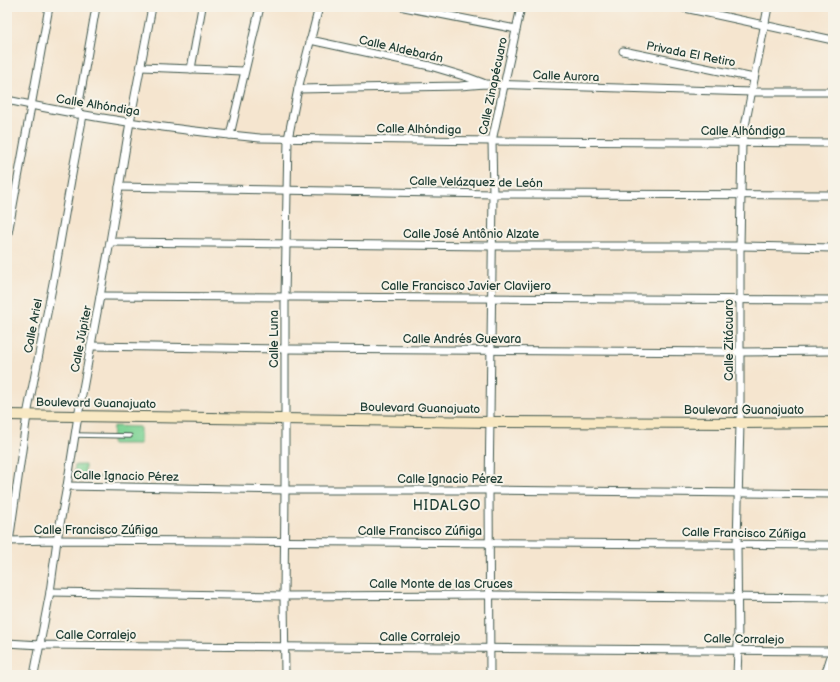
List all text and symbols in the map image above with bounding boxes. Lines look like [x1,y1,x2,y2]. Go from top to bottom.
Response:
street label: Calle Aldebarán [357,32,445,67]
street label: Calle Zinapécuaro [476,36,511,136]
street label: Privada El Retiro [645,38,737,71]
street label: Calle Aurora [532,68,600,85]
street label: Calle Alhóndiga [55,91,141,120]
street label: Calle Alhóndiga [377,121,462,138]
street label: Calle Alhóndiga [701,124,786,139]
street label: Calle Velázquez de León [409,174,543,191]
street label: Calle José Antônio Alzate [403,227,539,242]
street label: Calle Francisco Javier Clavijero [381,279,551,294]
street label: Calle Ariel [21,298,46,355]
street label: Calle Zitácuaro [722,299,737,381]
street label: Calle Júpiter [68,304,95,374]
street label: Calle Luna [267,310,282,368]
street label: Calle Andrés Guevara [403,332,521,347]
street label: Boulevard Guanajuato [36,395,156,412]
street label: Boulevard Guanajuato [360,400,480,417]
street label: Boulevard Guanajuato [684,403,804,418]
street label: Calle Ignacio Pérez [73,468,179,485]
street label: Calle Ignacio Pérez [397,472,503,487]
district label: HIDALGO [413,497,481,514]
street label: Calle Francisco Zúñiga [34,523,158,538]
street label: Calle Francisco Zúñiga [358,524,482,539]
street label: Calle Francisco Zúñiga [682,525,806,542]
street label: Calle Monte de las Cruces [369,577,513,592]
street label: Calle Corralejo [56,628,137,643]
street label: Calle Corralejo [380,630,461,645]
street label: Calle Corralejo [703,631,785,648]

